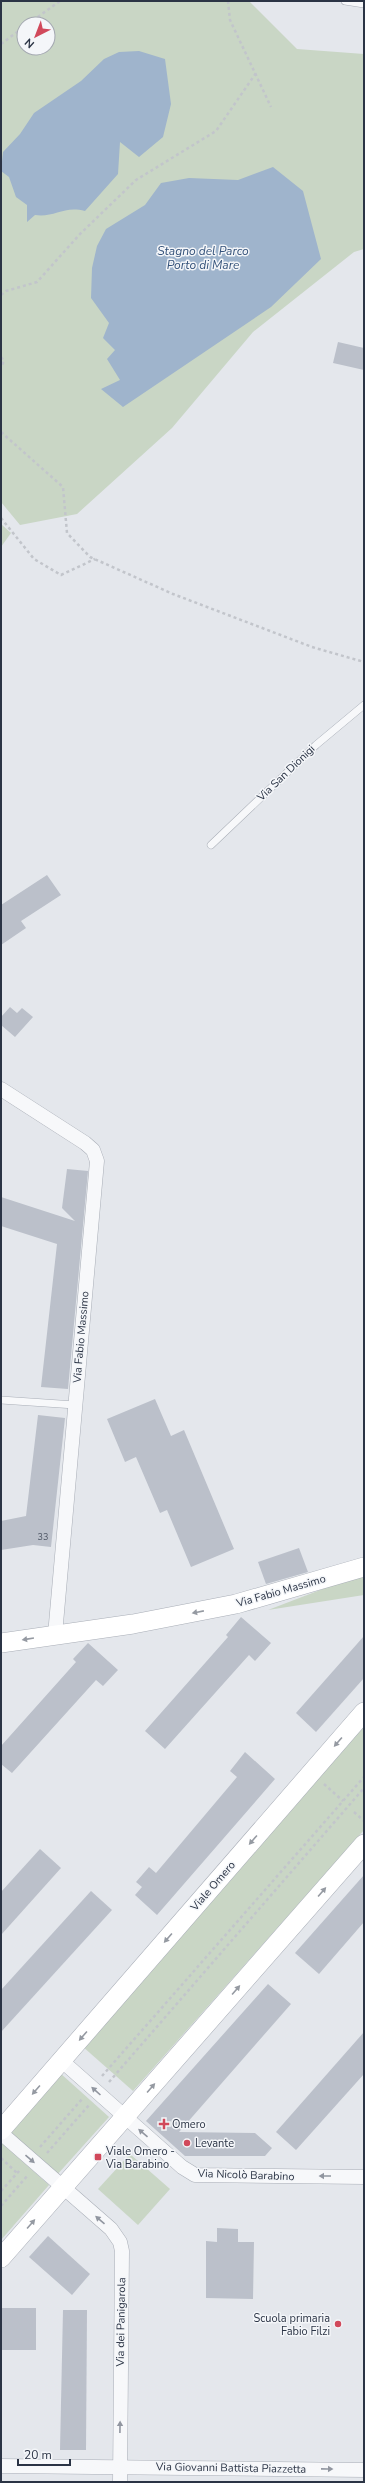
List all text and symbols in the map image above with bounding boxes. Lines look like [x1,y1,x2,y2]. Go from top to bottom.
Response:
north arrow [16,16,56,56]
text: N [22,35,38,51]
water label: Stagno del Parco Porto di Mare [157,243,249,273]
street label: Via San Dionigi [253,742,318,805]
street label: Via Fabio Massimo [69,1290,92,1385]
house number: 33 [38,1531,48,1543]
street label: Via Fabio Massimo [234,1571,327,1611]
one-way arrow [192,1609,204,1615]
one-way arrow [22,1636,34,1642]
one-way arrow [334,1737,343,1747]
one-way arrow [248,1835,258,1845]
street label: Viale Omero [186,1858,239,1915]
one-way arrow [317,1887,327,1897]
one-way arrow [163,1933,172,1943]
one-way arrow [232,1985,241,1995]
one-way arrow [78,2031,87,2042]
one-way arrow [146,2082,155,2093]
one-way arrow [31,2085,41,2095]
one-way arrow [91,2087,101,2096]
place label: Omero [172,2117,206,2132]
marker: Omero [159,2119,169,2129]
one-way arrow [138,2128,148,2138]
place label: Levante [195,2136,234,2151]
marker: Levante [182,2138,192,2148]
place label: Viale Omero - Via Barabino [105,2144,175,2172]
marker: Viale Omero - Via Barabino [93,2152,103,2162]
one-way arrow [26,2154,35,2163]
street label: Via Nicolò Barabino [196,2166,295,2184]
one-way arrow [318,2173,331,2179]
one-way arrow [95,2215,105,2225]
one-way arrow [26,2219,35,2230]
street label: Via dei Panigarola [113,2277,129,2368]
place label: Scuola primaria Fabio Filzi [253,2311,330,2339]
marker: Scuola primaria Fabio Filzi [333,2319,343,2329]
one-way arrow [117,2420,123,2433]
scale bar [18,2441,70,2467]
text: 20 m [24,2447,52,2463]
street label: Via Giovanni Battista Piazzetta [155,2459,306,2477]
one-way arrow [321,2466,334,2472]

